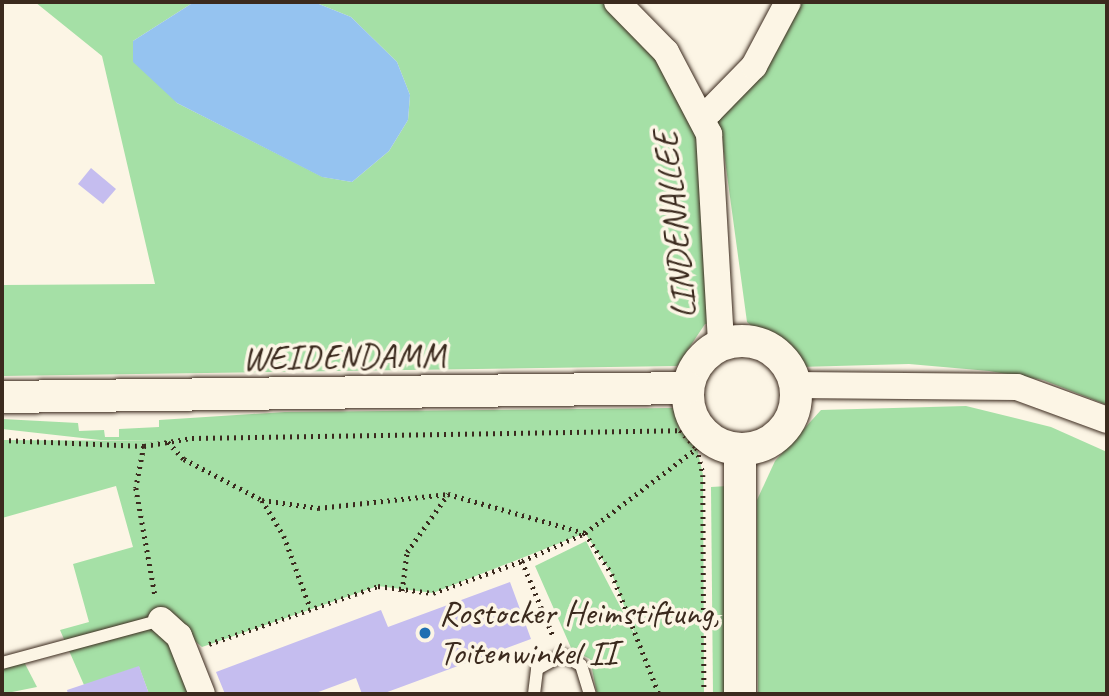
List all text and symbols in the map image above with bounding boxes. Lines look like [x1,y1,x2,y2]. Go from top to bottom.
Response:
street label: LINDENALLEE [644,129,706,321]
street label: WEIDENDAMM [242,334,446,380]
place label: Rostocker Heimstiftung, Toitenwinkel II [439,592,720,674]
marker: Rostocker Heimstiftung, Toitenwinkel II [417,625,433,641]

